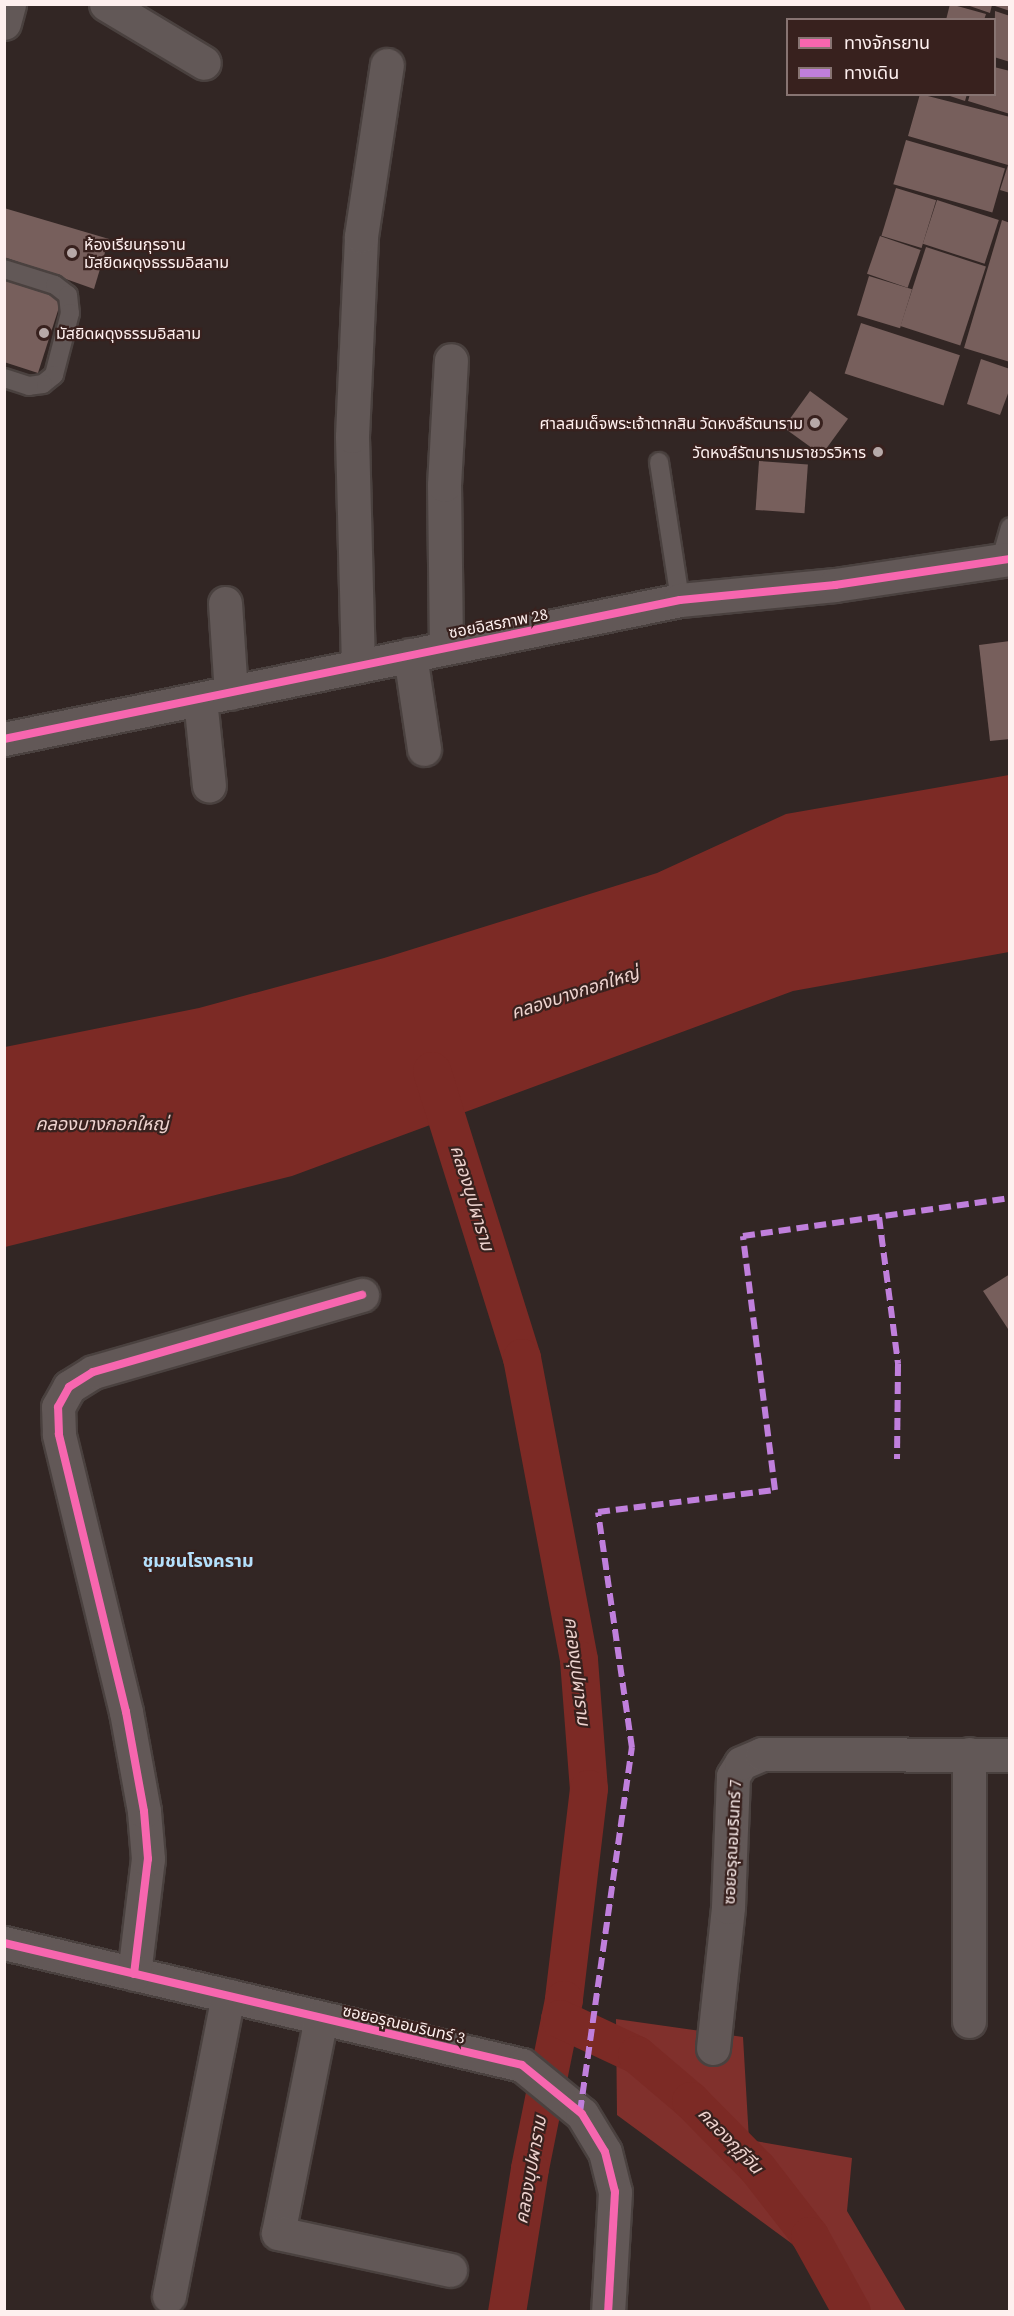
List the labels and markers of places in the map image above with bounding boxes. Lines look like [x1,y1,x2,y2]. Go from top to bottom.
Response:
place label: ห้องเรียนกุรอาน มัสยิดผดุงธรรมอิสลาม [84,234,229,272]
marker: ห้องเรียนกุรอาน มัสยิดผดุงธรรมอิสลาม [65,246,79,260]
place label: มัสยิดผดุงธรรมอิสลาม [56,323,201,343]
marker: มัสยิดผดุงธรรมอิสลาม [37,326,51,340]
place label: ศาลสมเด็จพระเจ้าตากสิน วัดหงส์รัตนาราม [540,413,803,433]
marker: ศาลสมเด็จพระเจ้าตากสิน วัดหงส์รัตนาราม [808,416,822,430]
place label: วัดหงส์รัตนารามราชวรวิหาร [692,442,866,462]
marker: วัดหงส์รัตนารามราชวรวิหาร [871,445,885,459]

